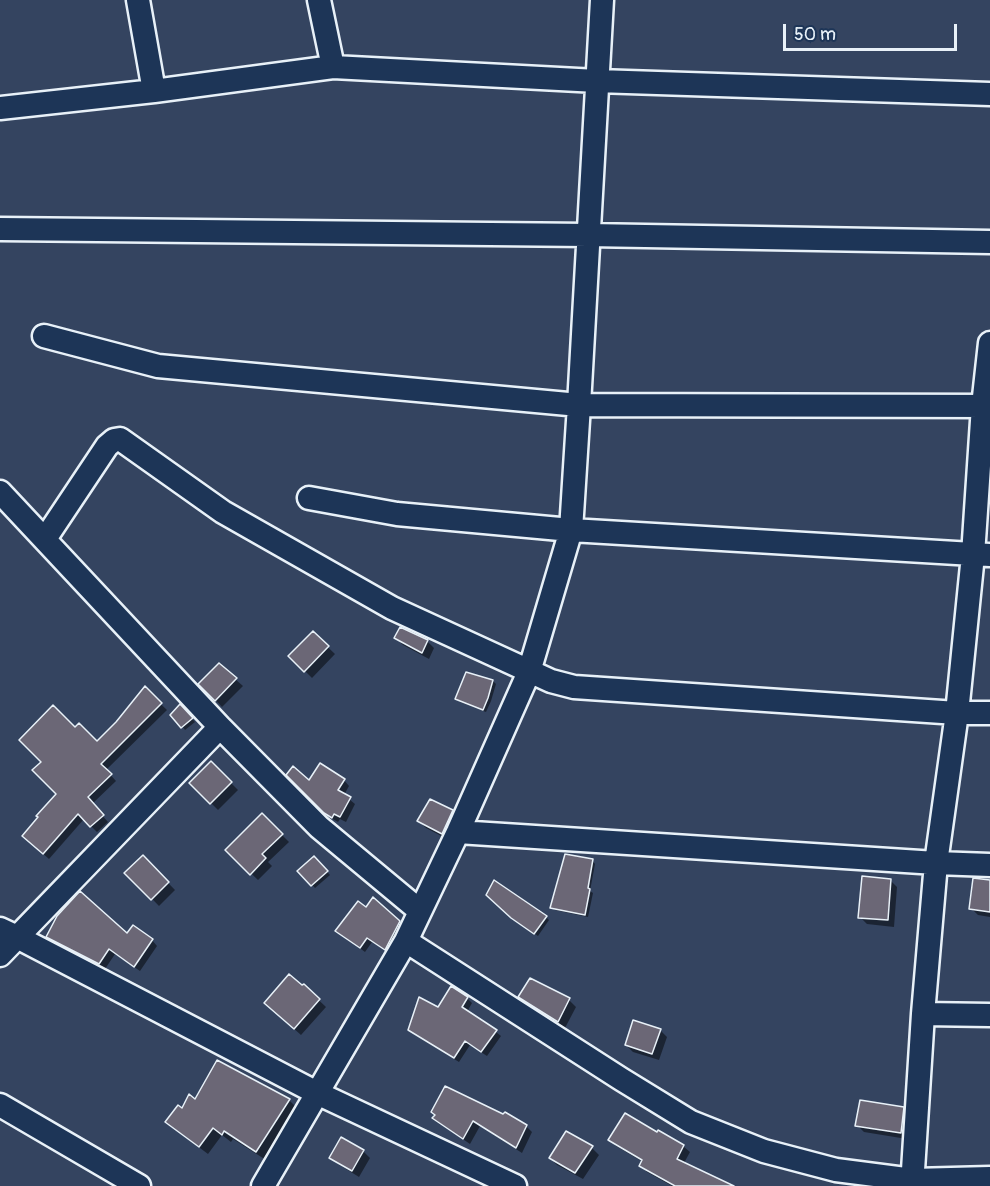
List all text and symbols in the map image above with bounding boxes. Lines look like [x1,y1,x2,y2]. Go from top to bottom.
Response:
scale bar [786,12,960,50]
text: 50 m [794,23,836,46]

